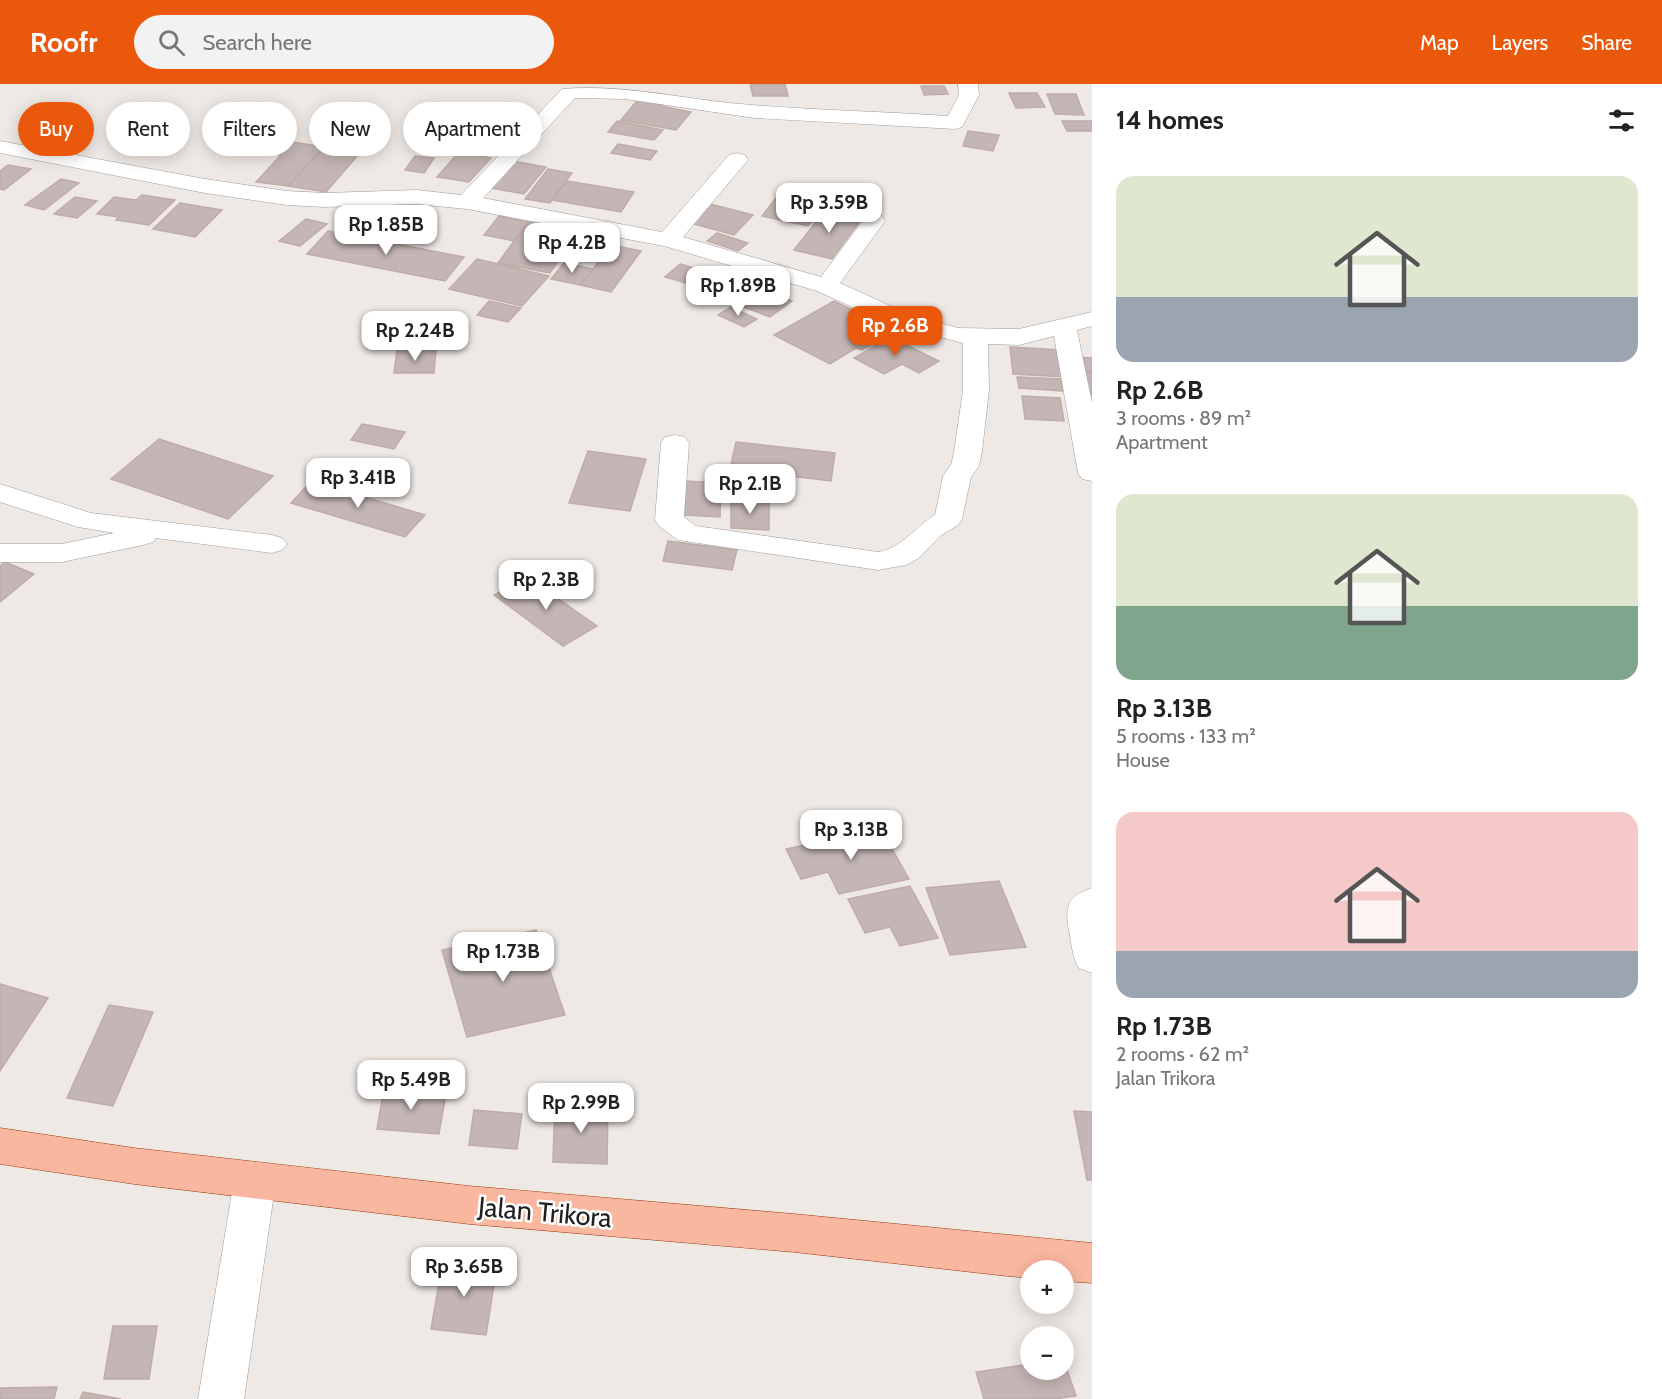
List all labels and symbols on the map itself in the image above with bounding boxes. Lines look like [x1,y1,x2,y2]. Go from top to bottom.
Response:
pin: Rp 3.59B [767,183,891,234]
pin: Rp 1.85B [324,205,448,256]
pin: Rp 4.2B [517,223,627,274]
pin: Rp 1.89B [676,266,800,317]
pin: Rp 2.6B [840,306,950,357]
pin: Rp 2.24B [353,311,477,362]
pin: Rp 3.41B [296,458,420,509]
pin: Rp 2.1B [695,464,805,515]
pin: Rp 2.3B [491,560,601,611]
pin: Rp 3.13B [789,810,913,861]
pin: Rp 1.73B [441,932,565,983]
pin: Rp 5.49B [349,1060,473,1111]
pin: Rp 2.99B [519,1083,643,1134]
street label: Jalan Trikora [476,1190,613,1234]
pin: Rp 3.65B [402,1247,526,1298]

